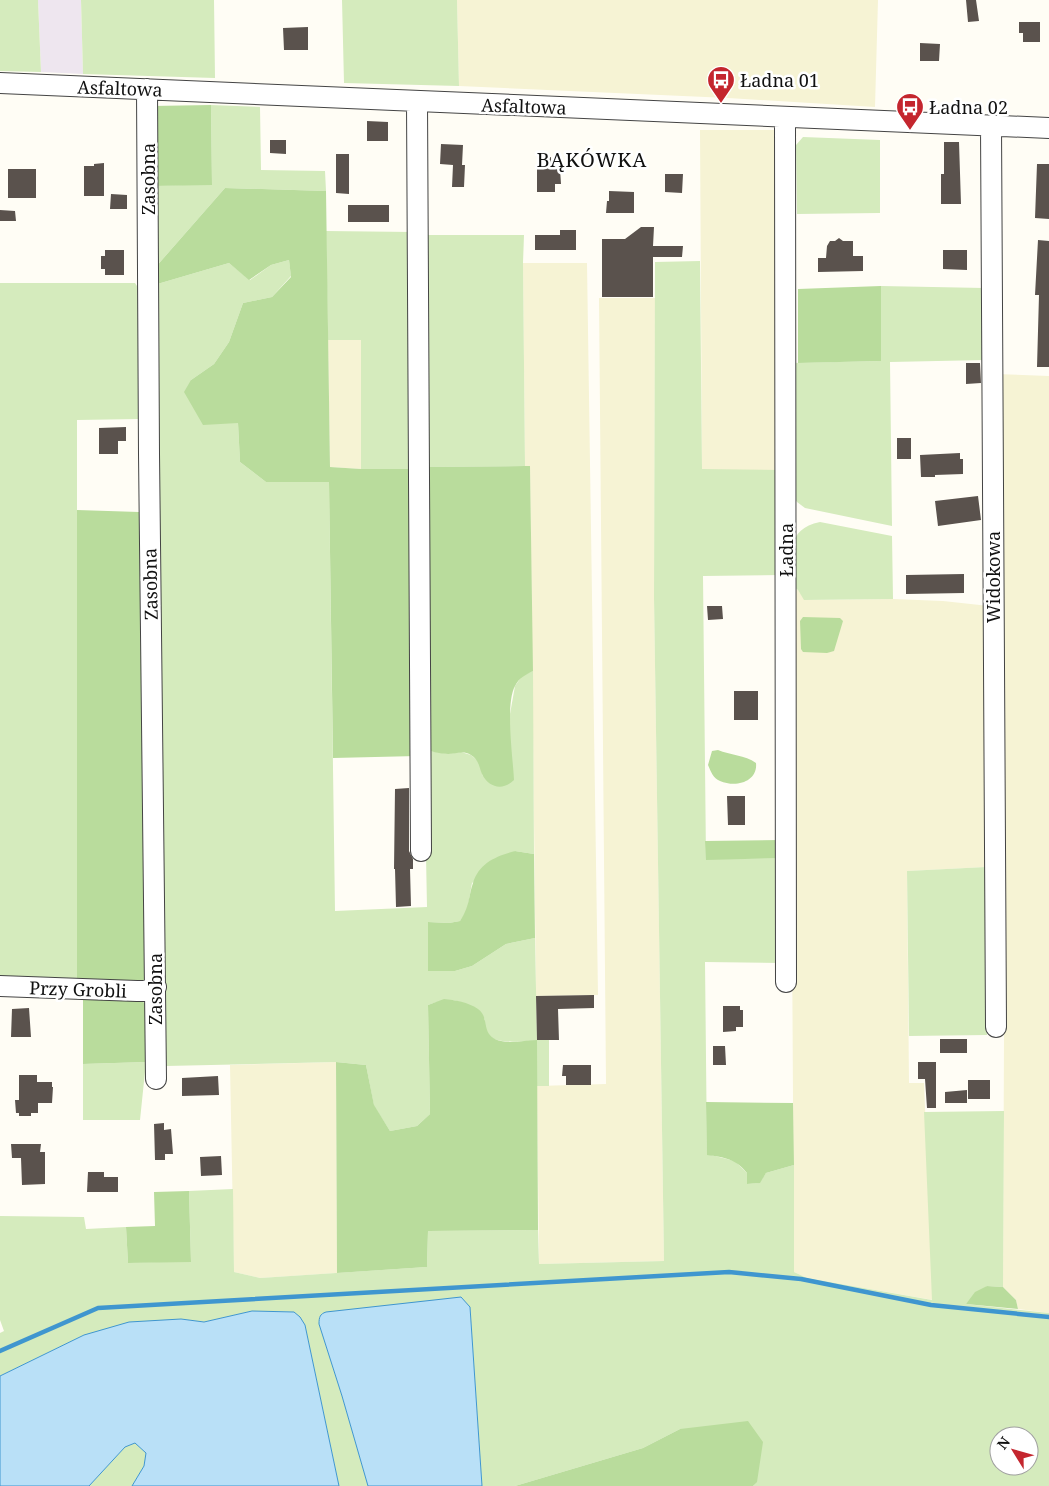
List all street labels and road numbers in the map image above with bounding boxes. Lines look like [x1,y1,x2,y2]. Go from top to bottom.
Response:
street label: Asfaltowa [77,75,163,101]
street label: Asfaltowa [481,93,567,119]
street label: Zasobna [136,143,160,215]
street label: Ładna [774,523,798,577]
street label: Widokowa [981,531,1005,623]
street label: Zasobna [137,548,163,620]
street label: Zasobna [143,953,167,1025]
street label: Przy Grobli [29,975,127,1003]

